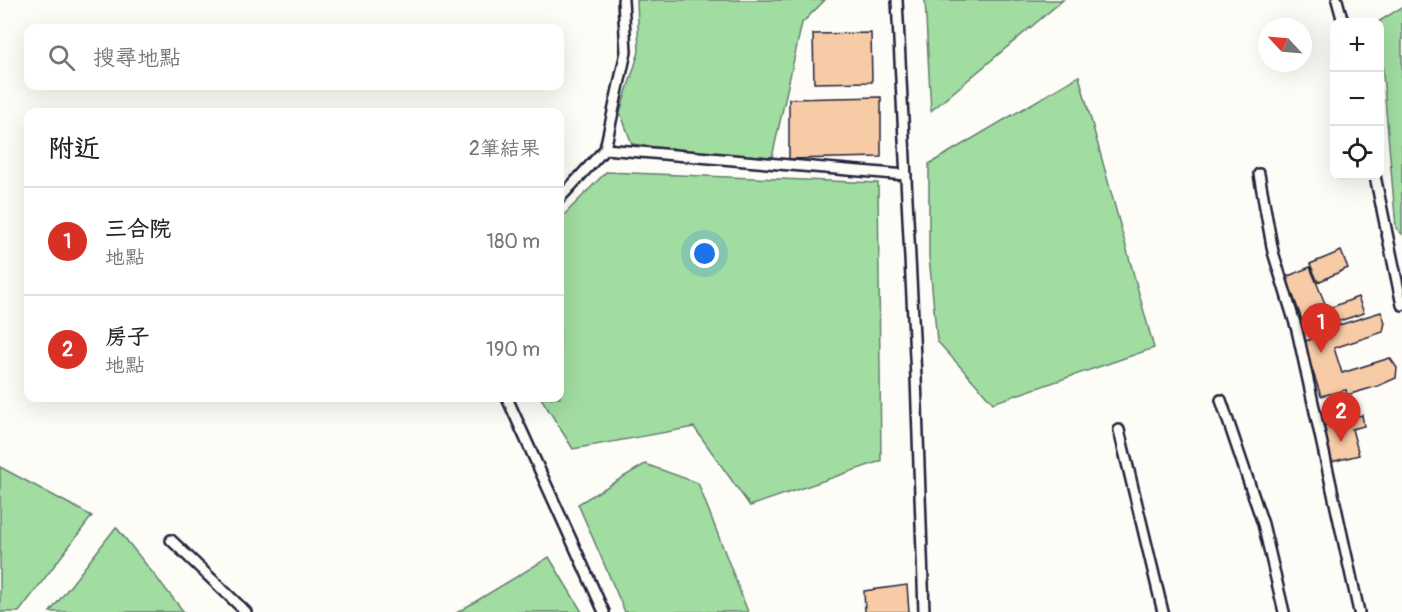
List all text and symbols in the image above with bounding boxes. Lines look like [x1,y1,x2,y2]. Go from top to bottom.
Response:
north arrow [1258,18,1312,72]
map controls [1330,18,1384,180]
button: + [1330,18,1384,72]
search box [24,24,564,90]
icon: search [45,41,78,74]
text: 搜尋地點 [93,44,181,72]
button: − [1330,72,1384,126]
button: locate [1330,126,1384,180]
text: 附近 [48,133,100,165]
text: 2筆結果 [469,136,540,161]
text: 三合院 [105,215,171,243]
text: 1 [64,229,71,254]
text: 180 m [486,229,540,254]
your location [690,239,719,268]
text: 地點 [105,245,145,270]
pin: 1 [1302,304,1340,353]
text: 房子 [105,323,149,351]
text: 2 [62,337,73,362]
text: 190 m [486,337,540,362]
text: 地點 [105,353,145,378]
pin: 2 [1322,392,1360,442]

